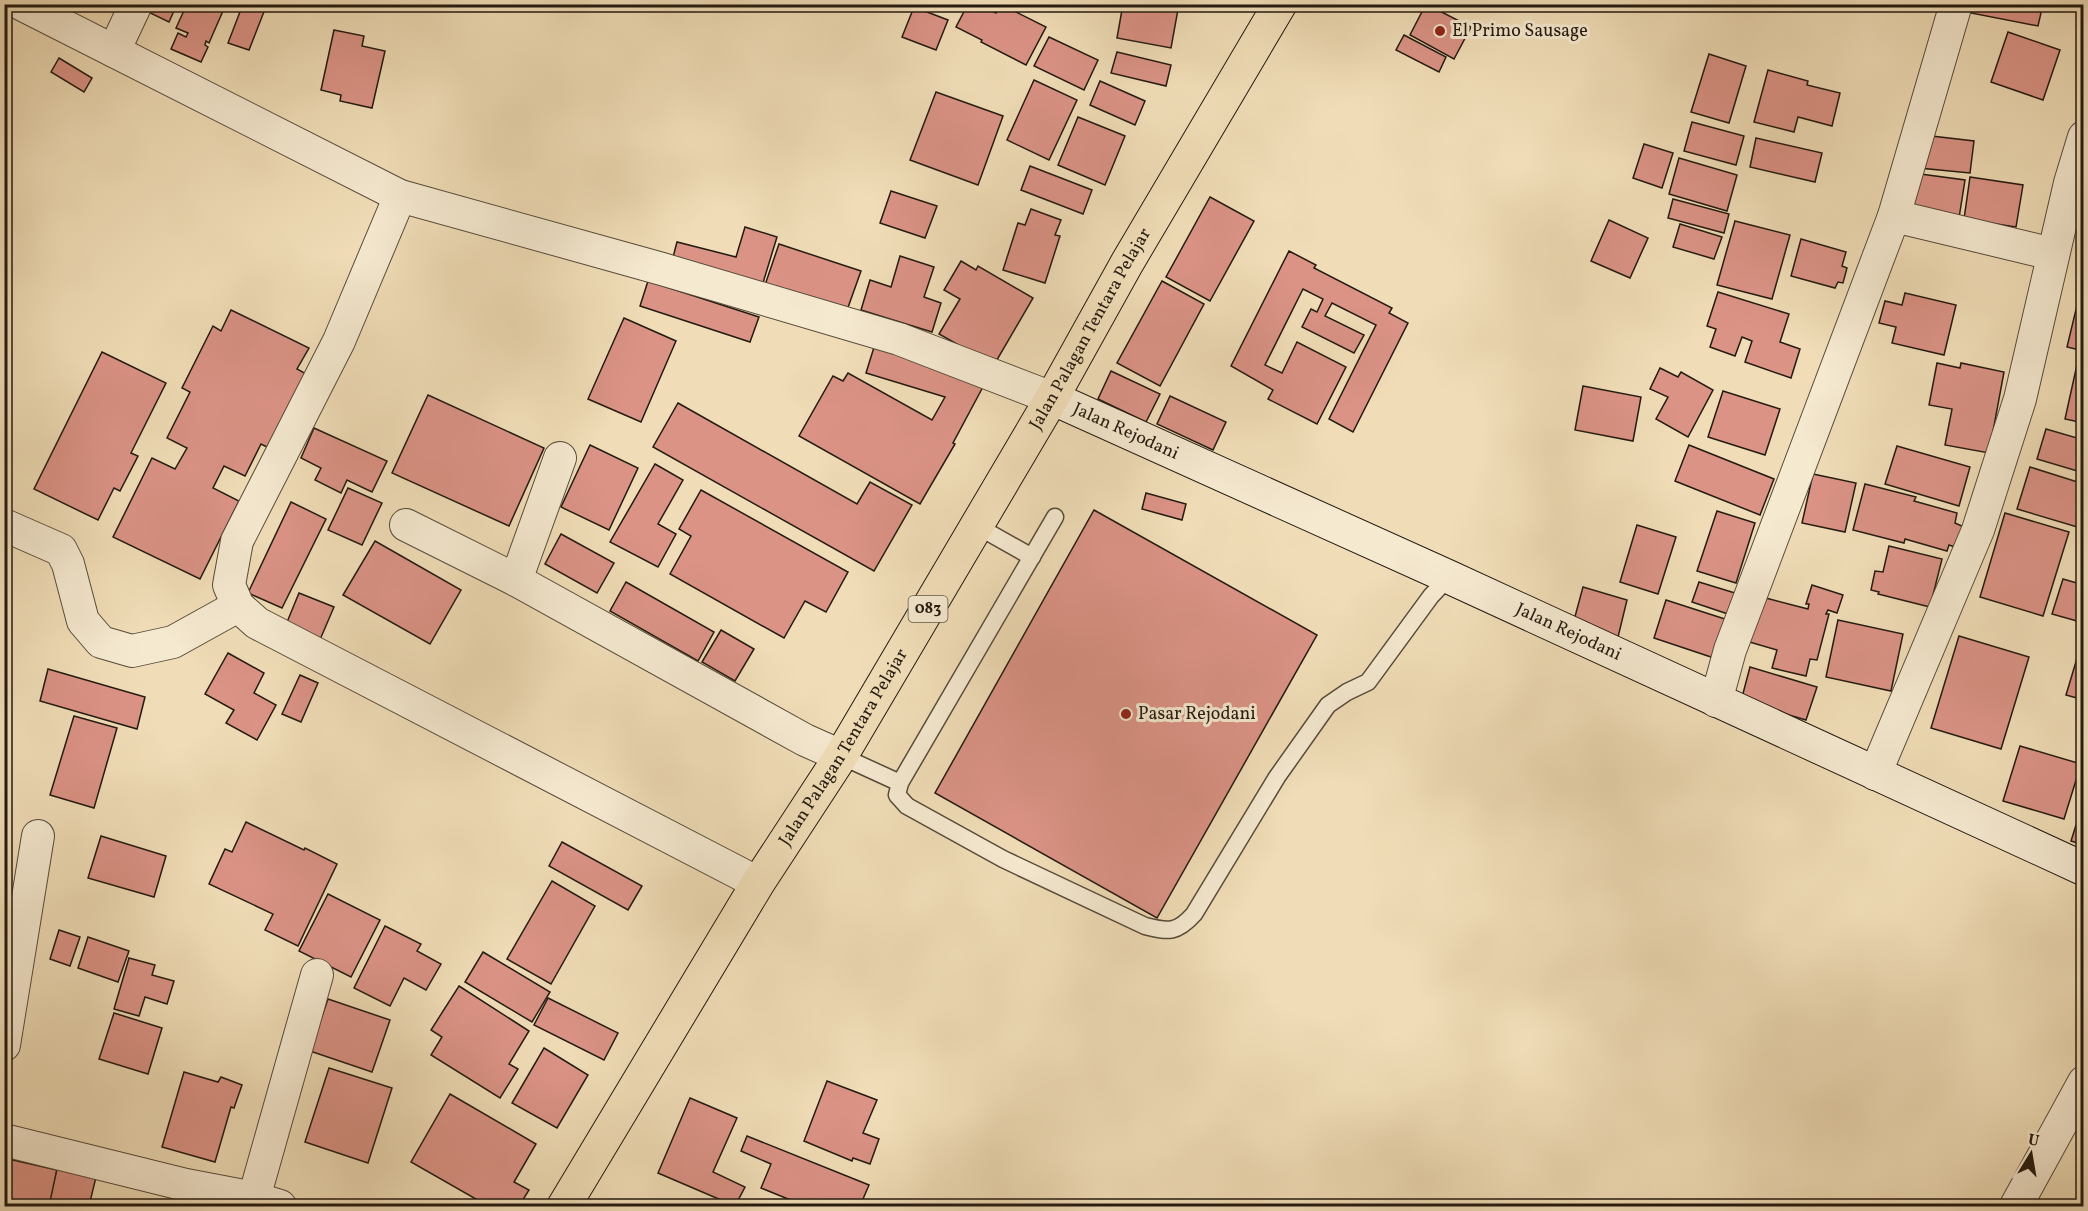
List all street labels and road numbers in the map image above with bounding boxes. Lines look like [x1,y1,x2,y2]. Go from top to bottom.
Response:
street label: Jalan Palagan Tentara Pelajar [1023,223,1158,435]
street label: Jalan Rejodani [1069,396,1183,466]
road number: 083 [908,596,948,622]
street label: Jalan Rejodani [1511,597,1626,667]
street label: Jalan Palagan Tentara Pelajar [773,644,914,851]

